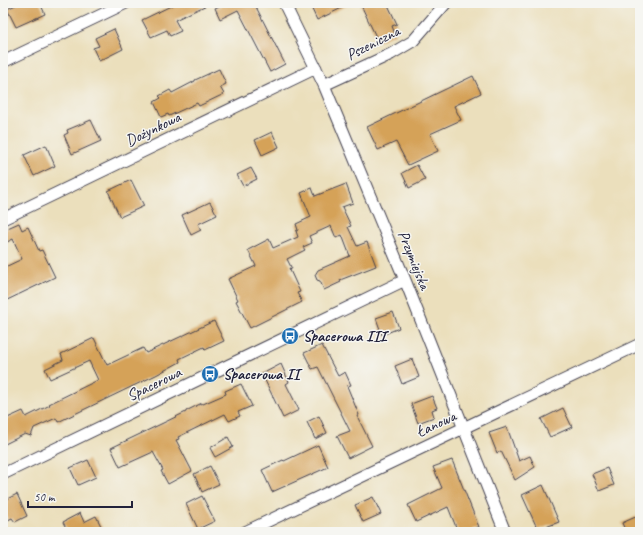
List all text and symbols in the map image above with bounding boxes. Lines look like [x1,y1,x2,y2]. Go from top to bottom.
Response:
street label: Pszeniczna [343,20,404,65]
street label: Dożynkowa [122,106,185,151]
street label: Przymiejska [393,228,435,294]
bus stop icon: Spacerowa III [280,326,300,346]
place label: Spacerowa III [303,326,389,346]
street label: Spacerowa [123,362,185,406]
bus stop icon: Spacerowa II [200,364,220,384]
place label: Spacerowa II [223,364,303,384]
street label: Łanowa [413,406,460,442]
scale bar [28,483,132,509]
text: 50 m [34,489,56,505]

